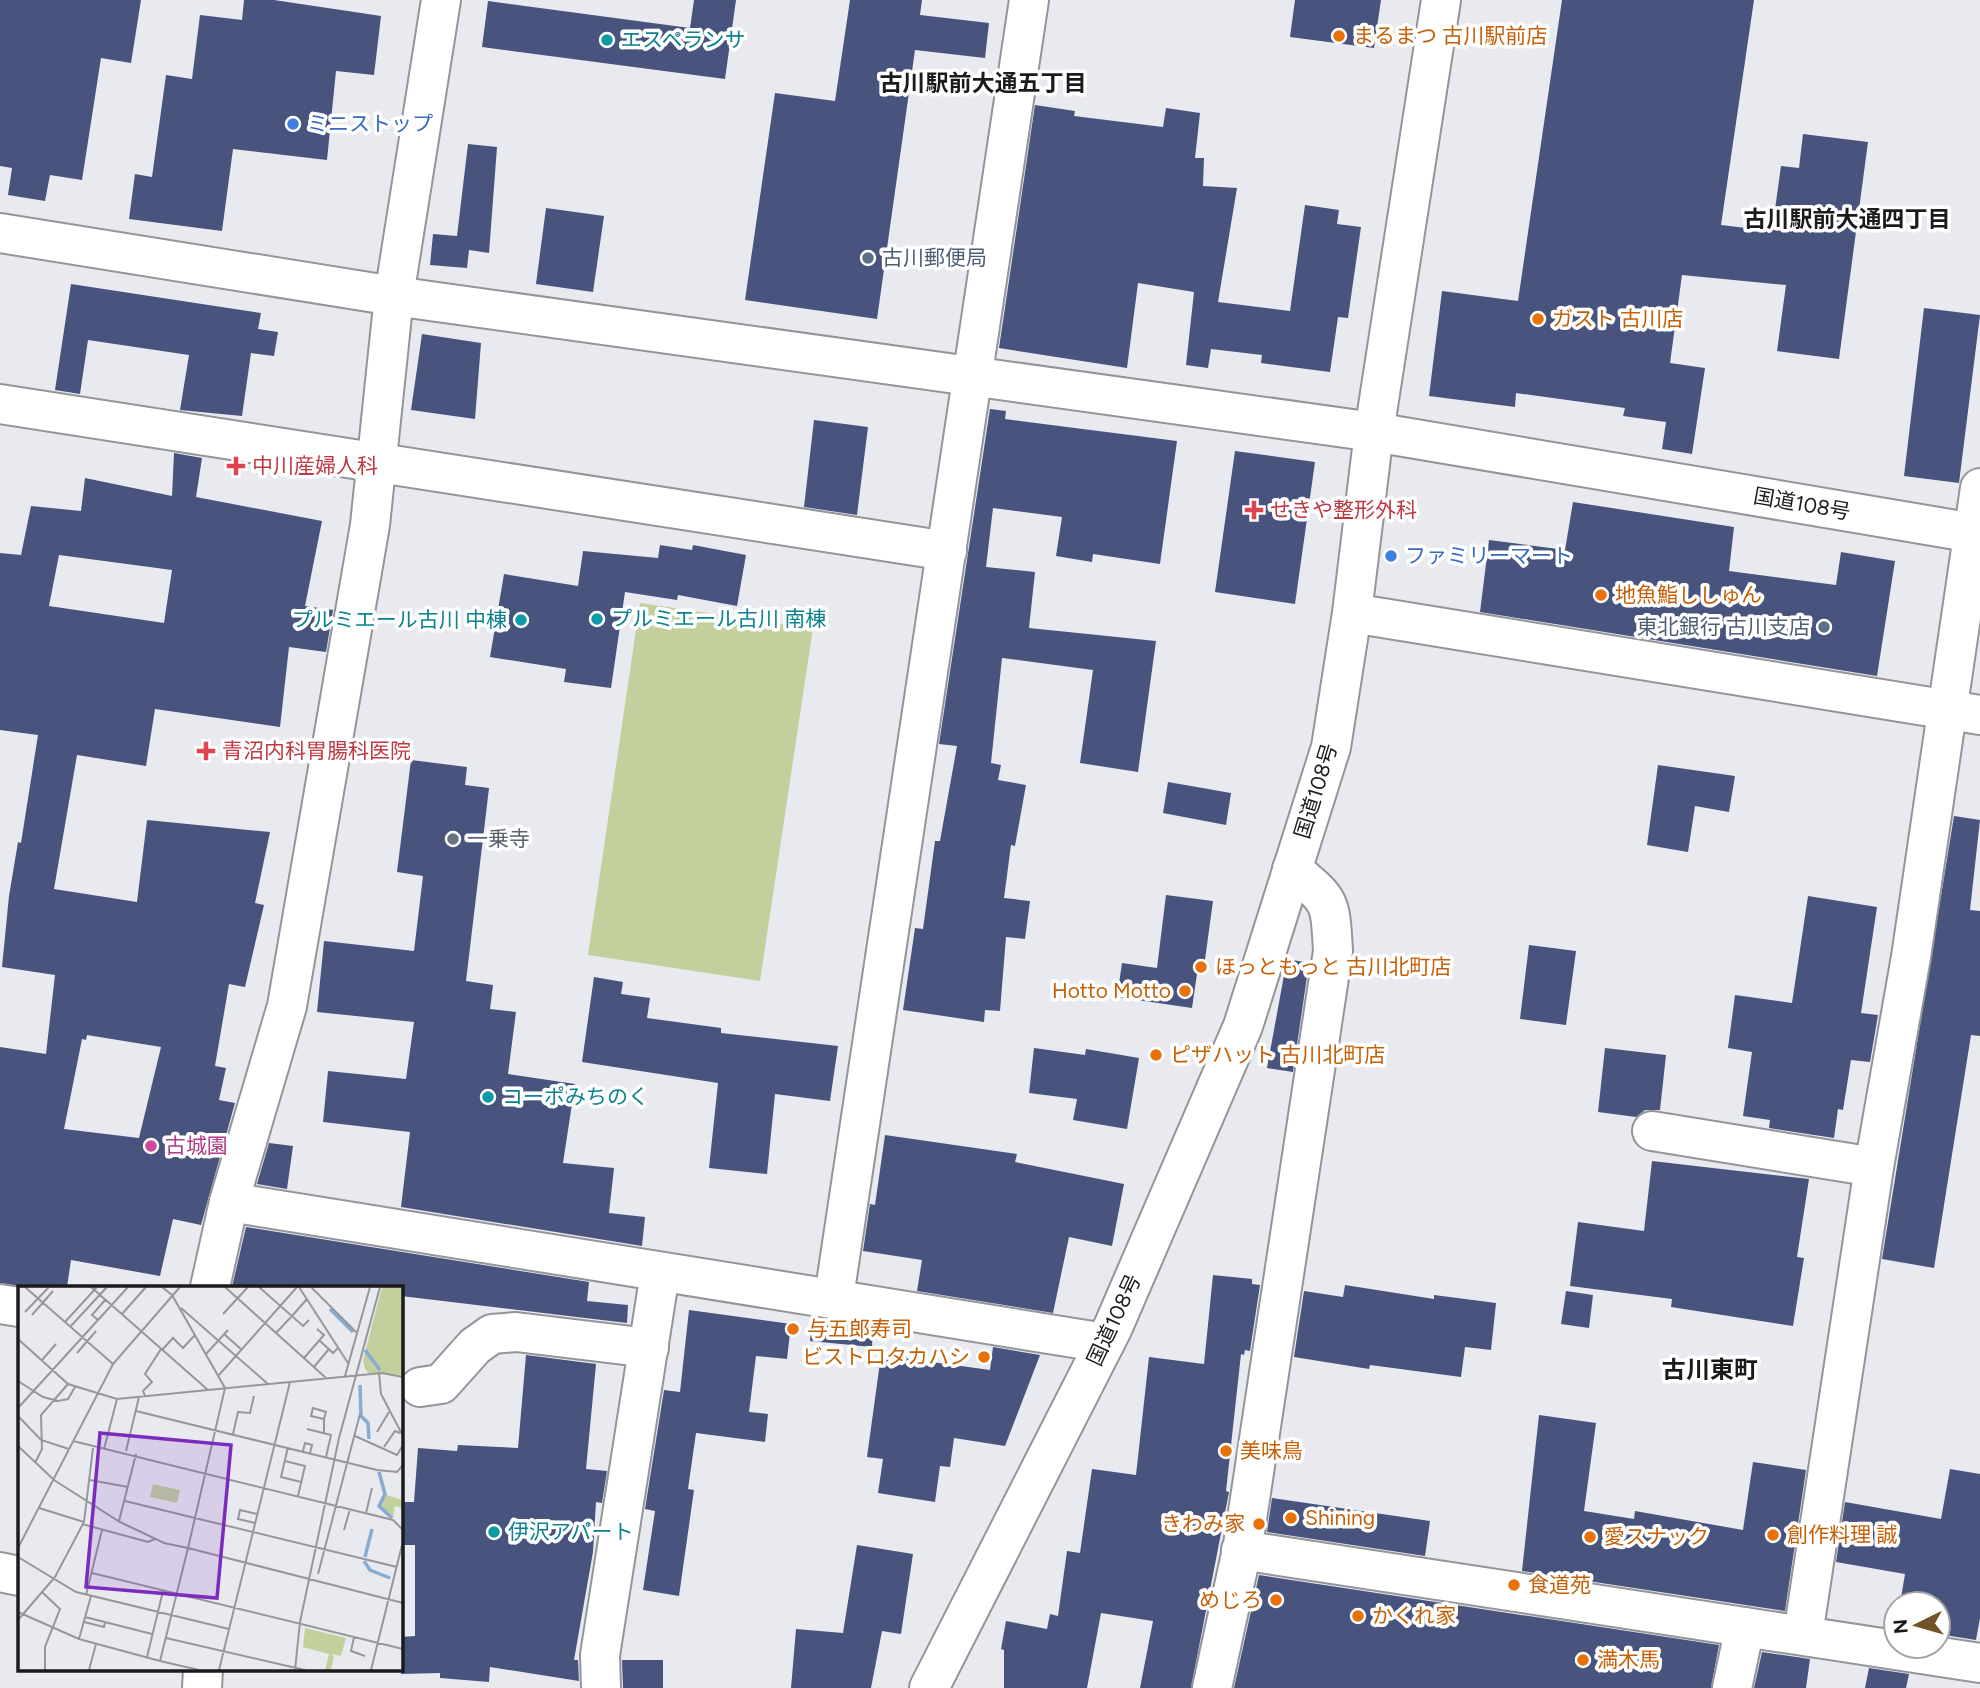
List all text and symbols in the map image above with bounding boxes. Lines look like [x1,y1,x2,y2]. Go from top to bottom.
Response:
place label: まるまつ 古川駅前店 [1353,23,1547,48]
place label: エスペランサ [621,27,746,52]
marker: まるまつ 古川駅前店 [1331,28,1347,44]
marker: エスペランサ [599,32,615,48]
district label: 古川駅前大通五丁目 [880,69,1087,97]
place label: ミニストップ [307,111,433,136]
marker: ミニストップ [285,116,301,132]
district label: 古川駅前大通四丁目 [1744,205,1951,233]
place label: 古川郵便局 [882,245,987,270]
marker: 古川郵便局 [860,250,876,266]
place label: ガスト 古川店 [1552,306,1683,331]
marker: ガスト 古川店 [1530,311,1546,327]
place label: 中川産婦人科 [252,453,378,478]
marker: 中川産婦人科 [226,456,246,476]
street label: 国道108号 [1752,483,1853,524]
place label: せきや整形外科 [1270,497,1417,522]
marker: せきや整形外科 [1244,500,1264,520]
place label: ファミリーマート [1405,543,1573,568]
marker: ファミリーマート [1383,548,1399,564]
place label: 地魚鮨ししゅん [1615,582,1762,607]
marker: 地魚鮨ししゅん [1593,587,1609,603]
place label: プルミエール古川 南棟 [611,606,826,631]
place label: プルミエール古川 中棟 [292,607,507,632]
marker: プルミエール古川 南棟 [589,611,605,627]
marker: プルミエール古川 中棟 [513,612,529,628]
place label: 東北銀行 古川支店 [1637,614,1810,639]
marker: 東北銀行 古川支店 [1816,619,1832,635]
place label: 青沼内科胃腸科医院 [222,738,411,763]
street label: 国道108号 [1289,740,1342,841]
marker: 青沼内科胃腸科医院 [196,741,216,761]
place label: 一乗寺 [467,826,530,851]
marker: 一乗寺 [445,831,461,847]
place label: ほっともっと 古川北町店 [1215,954,1451,979]
marker: ほっともっと 古川北町店 [1193,959,1209,975]
place label: Hotto Motto [1052,978,1171,1003]
marker: Hotto Motto [1177,983,1193,999]
place label: ピザハット 古川北町店 [1170,1042,1385,1067]
marker: ピザハット 古川北町店 [1148,1047,1164,1063]
place label: コーポみちのく [502,1084,649,1109]
marker: コーポみちのく [480,1089,496,1105]
place label: 古城園 [165,1133,228,1158]
marker: 古城園 [143,1138,159,1154]
street label: 国道108号 [1082,1270,1146,1369]
inset map [18,1286,402,1670]
place label: 与五郎寿司 [807,1316,912,1341]
marker: 与五郎寿司 [785,1321,801,1337]
place label: ビストロタカハシ [802,1344,970,1369]
marker: ビストロタカハシ [976,1349,992,1365]
district label: 古川東町 [1662,1355,1758,1384]
place label: 美味鳥 [1240,1438,1303,1463]
marker: 美味鳥 [1218,1443,1234,1459]
place label: Shining [1305,1505,1375,1530]
marker: Shining [1283,1510,1299,1526]
place label: きわみ家 [1161,1511,1245,1536]
marker: きわみ家 [1251,1516,1267,1532]
place label: 伊沢アパート [508,1519,634,1544]
place label: 創作料理 誠 [1787,1522,1897,1547]
marker: 伊沢アパート [486,1524,502,1540]
place label: 愛スナック [1604,1524,1709,1549]
marker: 創作料理 誠 [1765,1527,1781,1543]
marker: 愛スナック [1582,1529,1598,1545]
place label: 食道苑 [1528,1572,1591,1597]
marker: 食道苑 [1506,1577,1522,1593]
place label: めじろ [1199,1587,1262,1612]
north arrow [1882,1590,1952,1660]
marker: めじろ [1268,1592,1284,1608]
place label: かくれ家 [1372,1603,1456,1628]
marker: かくれ家 [1350,1608,1366,1624]
text: N [1888,1618,1913,1635]
place label: 満木馬 [1597,1647,1660,1672]
marker: 満木馬 [1575,1652,1591,1668]

